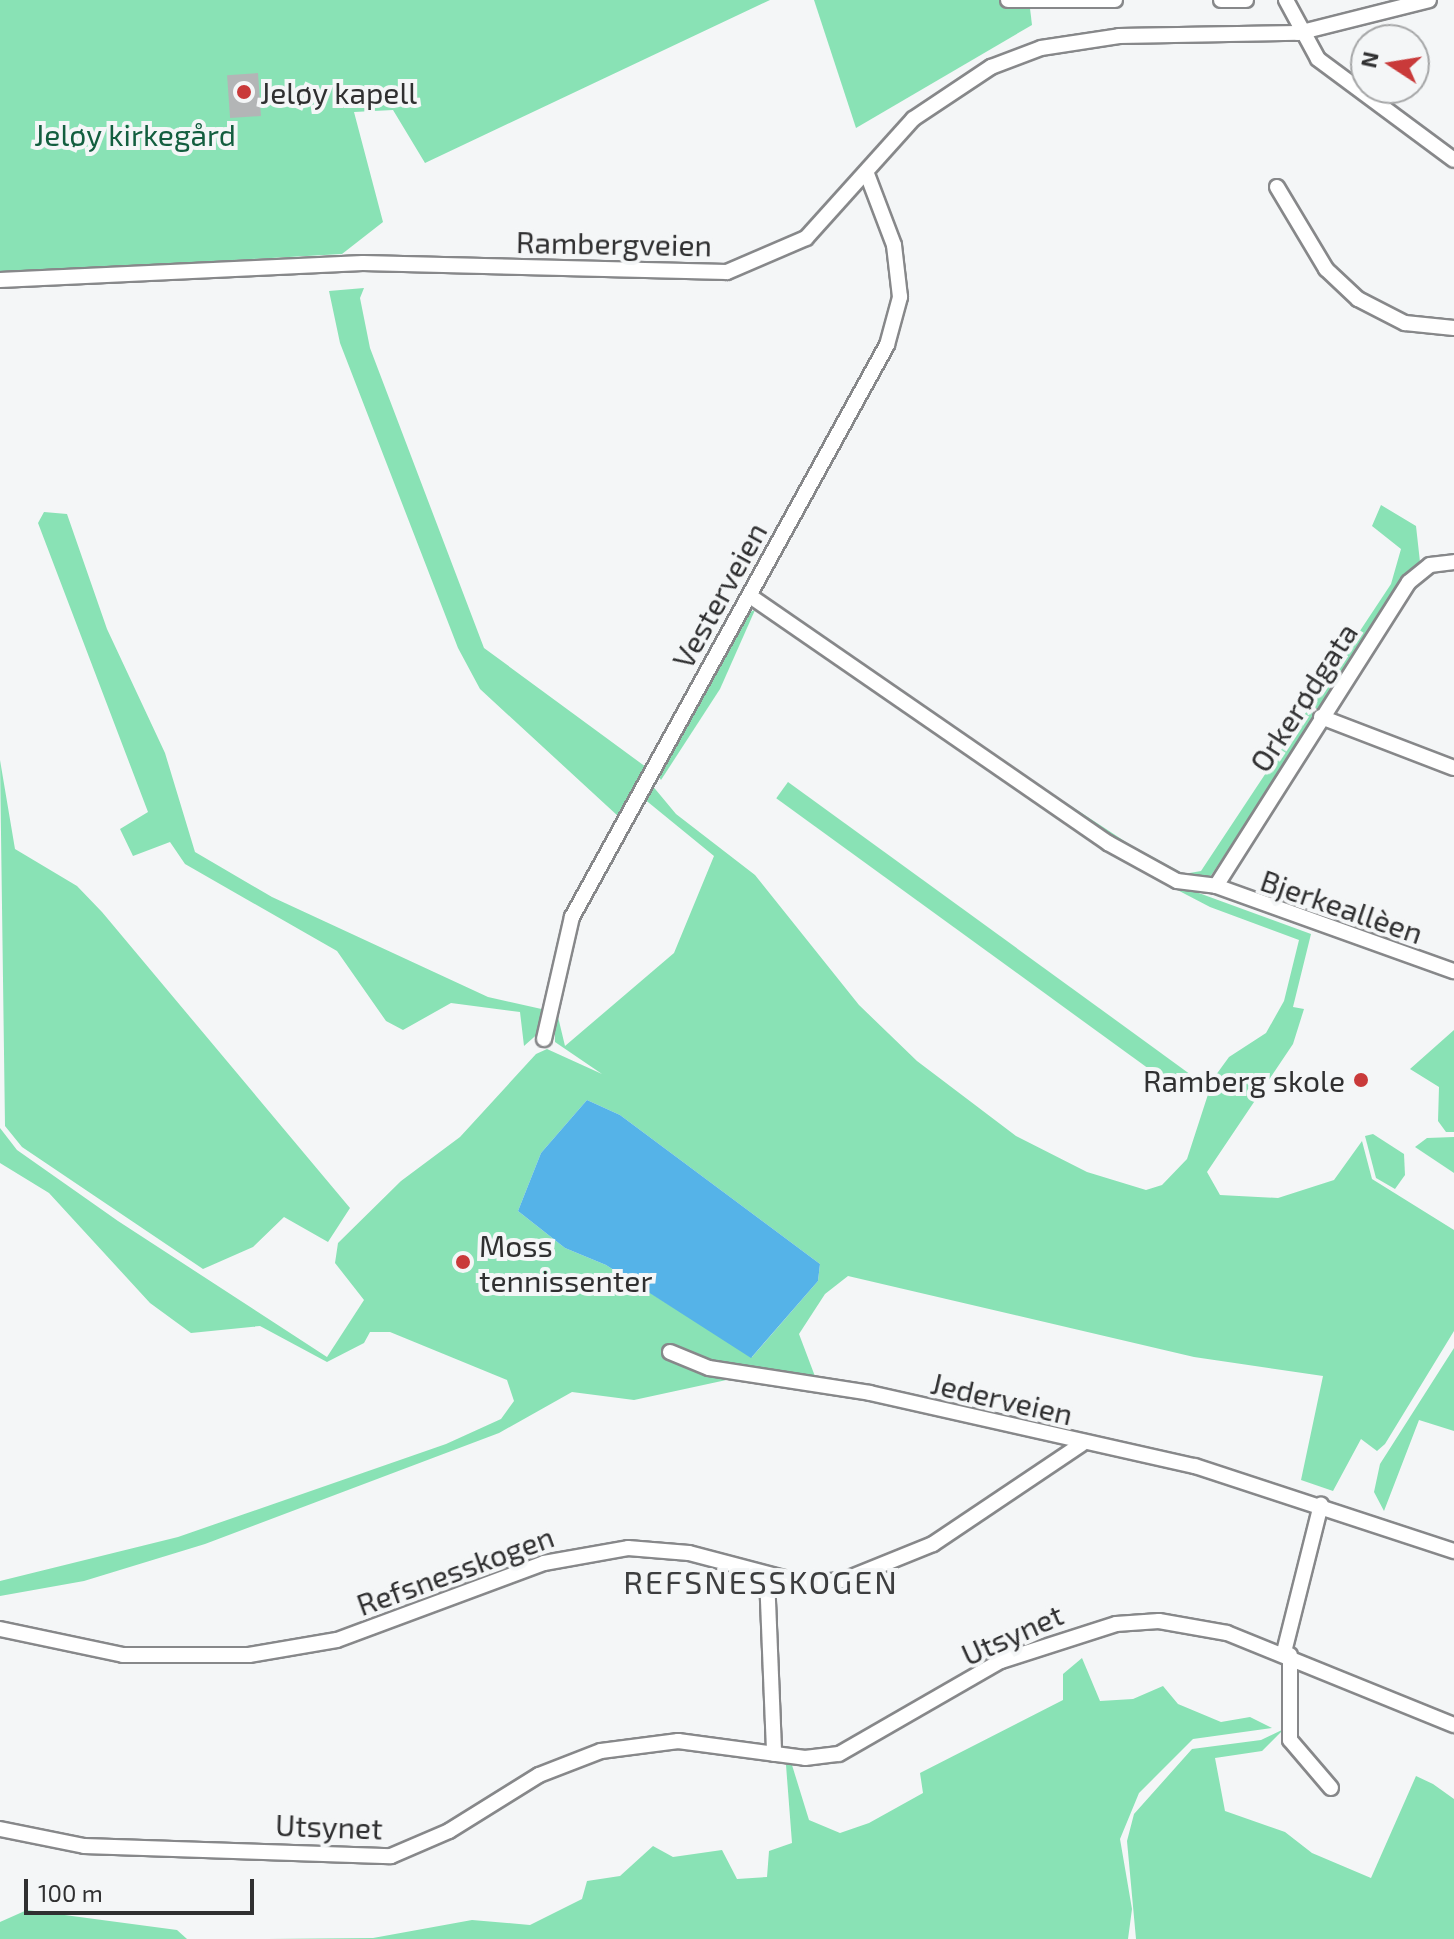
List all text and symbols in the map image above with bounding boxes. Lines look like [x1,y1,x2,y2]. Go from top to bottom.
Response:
north arrow [1350,24,1430,104]
text: N [1354,49,1383,70]
place label: Jeløy kapell [260,74,418,110]
marker: Jeløy kapell [235,83,253,101]
park label: Jeløy kirkegård [34,116,236,152]
street label: Rambergveien [516,223,712,263]
street label: Vesterveien [664,516,774,674]
street label: Orkerødgata [1242,616,1364,778]
street label: Bjerkeallèen [1256,861,1428,951]
place label: Ramberg skole [1143,1062,1345,1098]
marker: Ramberg skole [1352,1071,1370,1089]
place label: Moss tennissenter [479,1227,652,1298]
marker: Moss tennissenter [454,1253,472,1271]
street label: Jederveien [928,1364,1076,1432]
street label: Refsnesskogen [352,1518,558,1622]
district label: REFSNESSKOGEN [623,1562,899,1600]
street label: Utsynet [956,1596,1068,1672]
street label: Utsynet [275,1806,383,1846]
scale bar [28,1863,258,1913]
text: 100 m [38,1878,103,1907]

